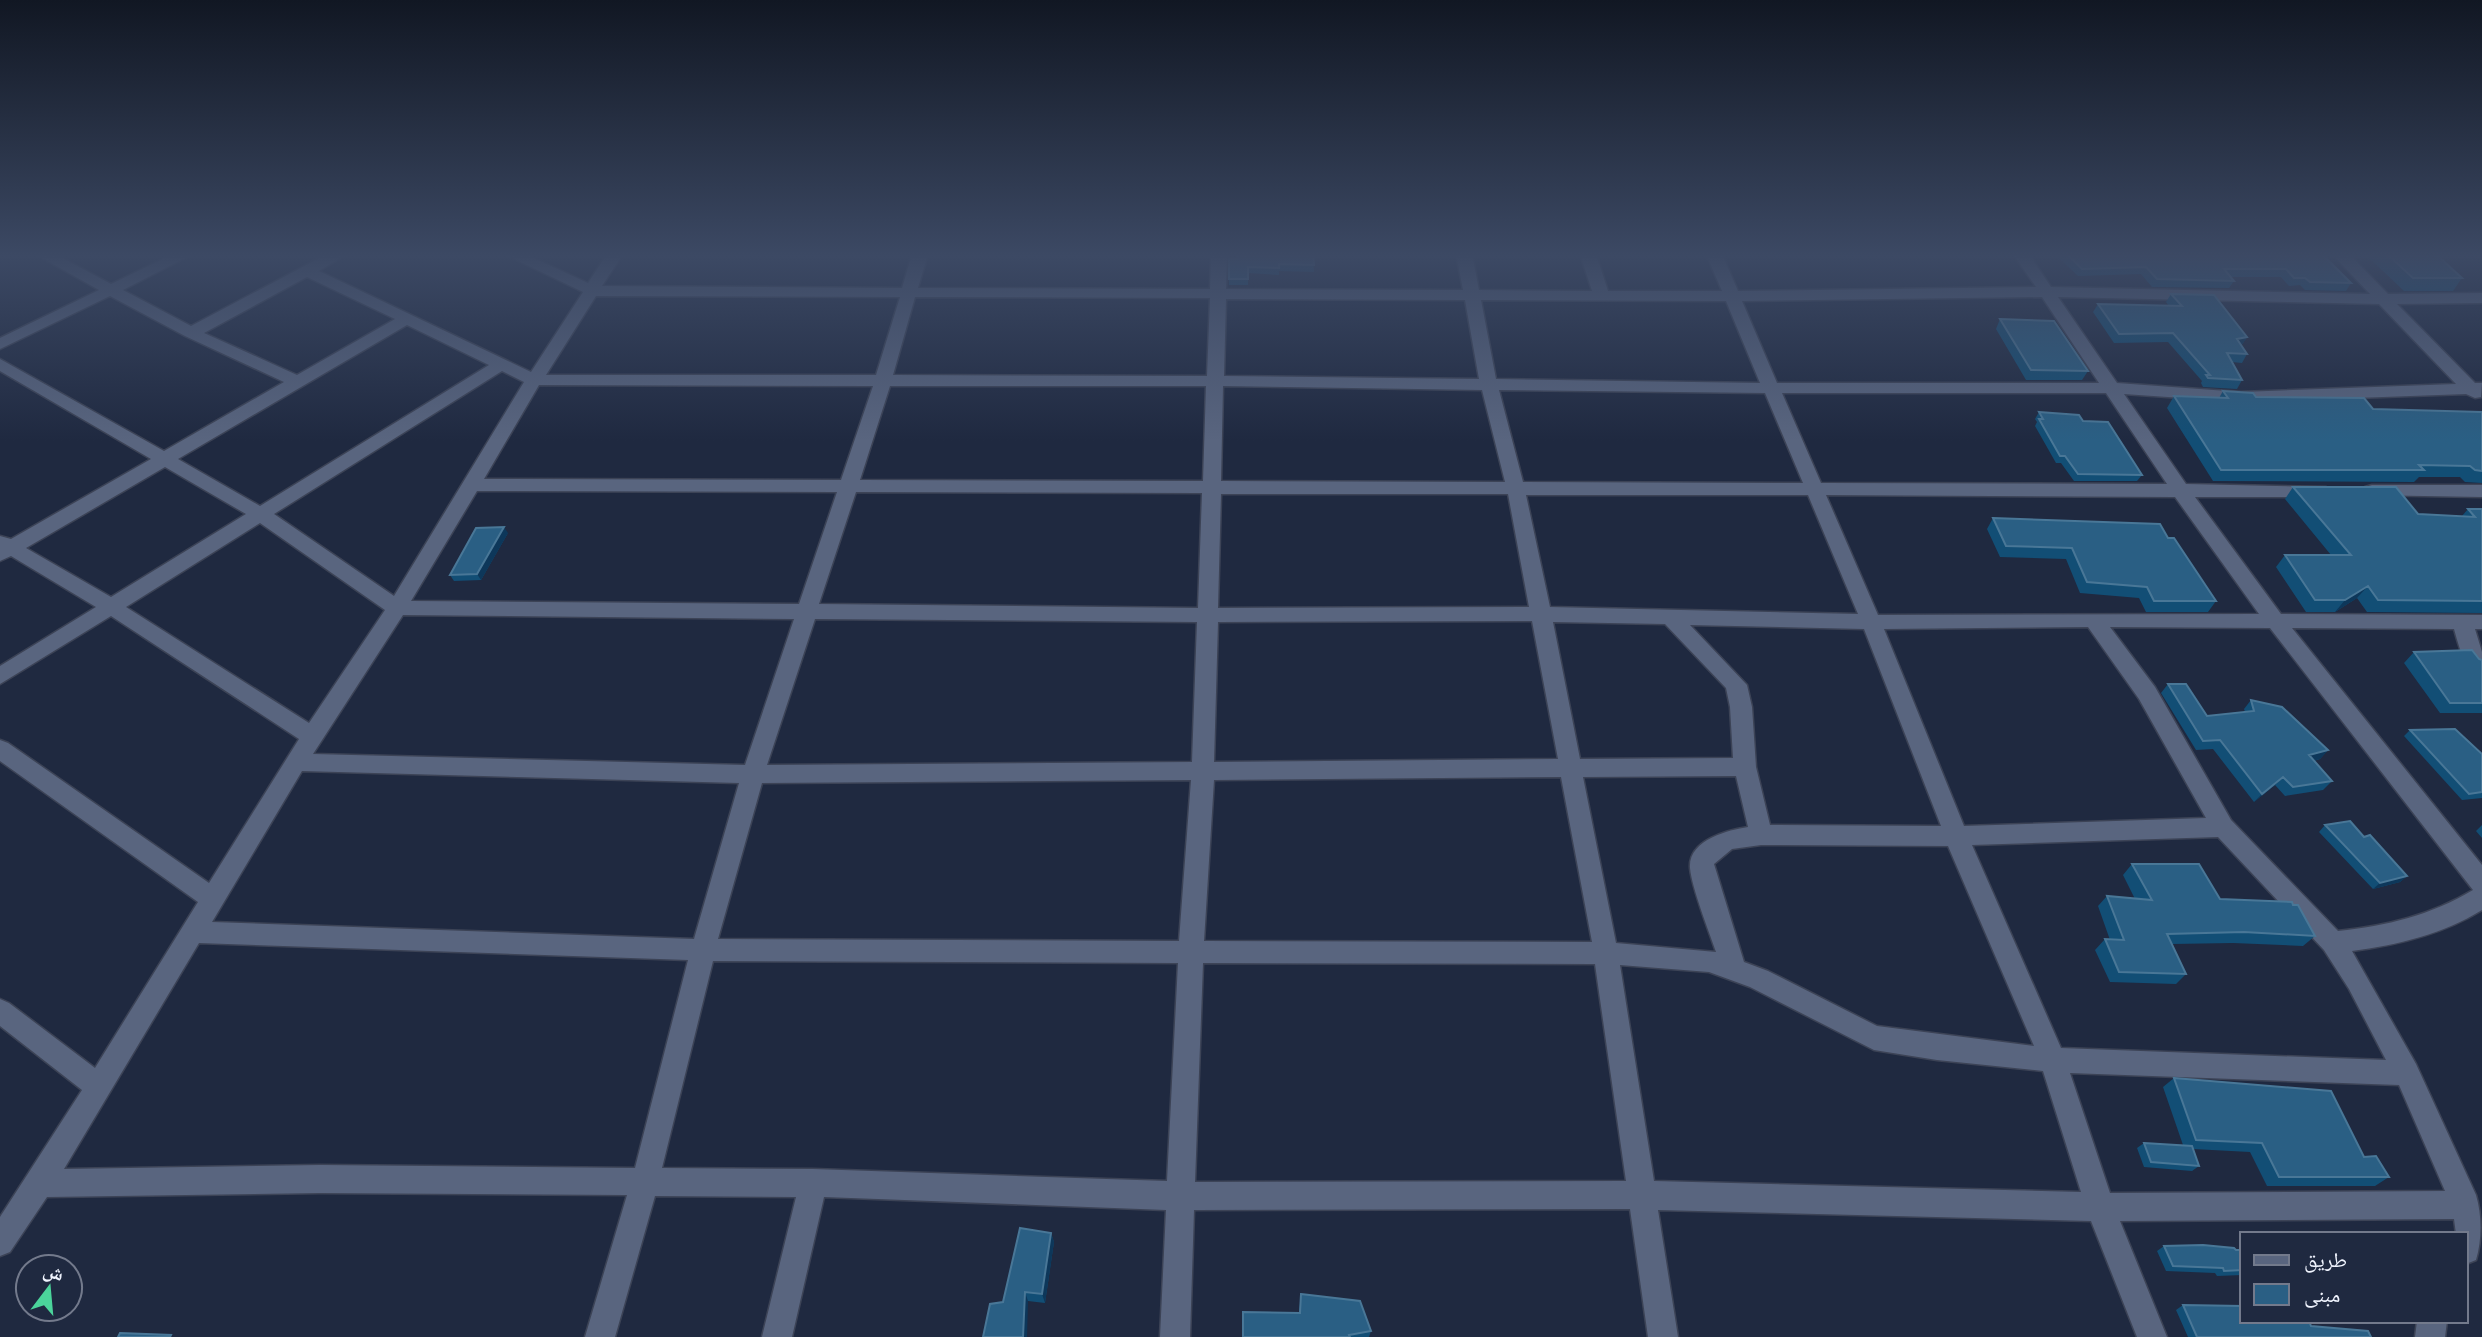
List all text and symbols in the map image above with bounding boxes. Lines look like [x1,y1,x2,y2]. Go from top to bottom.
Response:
legend [2240,1232,2468,1323]
text: طريق [2304,1244,2347,1273]
north arrow [14,1253,84,1323]
text: ش [41,1255,67,1286]
text: مبنى [2304,1279,2340,1308]

